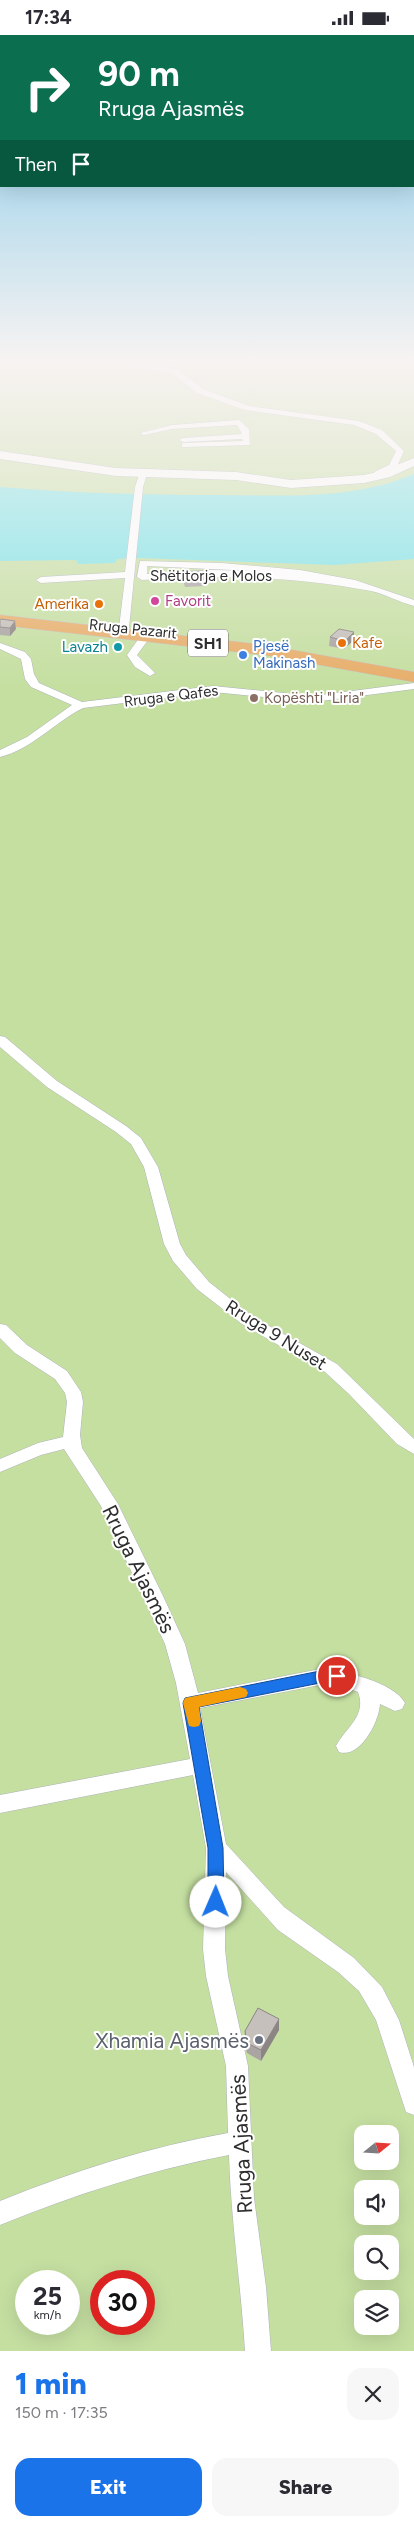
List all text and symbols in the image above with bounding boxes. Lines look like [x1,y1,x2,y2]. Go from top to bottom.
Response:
text: 17:34 [25,6,72,29]
text: 90 m [98,53,180,95]
icon: right [15,55,80,120]
text: Rruga Ajasmës [98,95,244,122]
icon: arrive [67,150,95,178]
text: Then [15,153,57,176]
street label: Shëtitorja e Molos [150,567,272,585]
place label: Favorit [165,592,211,610]
place label: Amerika [35,595,89,613]
marker: Favorit [149,595,161,607]
marker: Amerika [93,598,105,610]
street label: Rruga Pazarit [88,615,178,643]
road number: SH1 [188,629,228,657]
place label: Kafe [352,634,382,652]
place label: Pjesë Makinash [253,637,315,672]
marker: Kafe [336,637,348,649]
place label: Lavazh [62,638,108,656]
marker: Lavazh [112,641,124,653]
marker: Pjesë Makinash [237,649,249,661]
street label: Rruga e Qafes [123,681,219,711]
place label: Kopështi "Liria" [264,689,364,707]
marker: Kopështi "Liria" [248,692,260,704]
street label: Rruga 9 Nuset [221,1295,331,1375]
street label: Rruga Ajasmës [97,1501,181,1637]
pin [316,1655,358,1697]
icon: arrive [323,1662,351,1690]
position arrow [189,1875,241,1927]
place label: Xhamia Ajasmës [96,2028,249,2053]
marker: Xhamia Ajasmës [253,2034,265,2046]
street label: Rruga Ajasmës [225,2074,257,2214]
north arrow [354,2125,399,2170]
map controls [354,2125,399,2335]
button: sound [354,2180,399,2225]
button: search [354,2235,399,2280]
speed limit sign: 30 [90,2270,155,2335]
text: 25 [33,2281,62,2311]
button: layers [354,2290,399,2335]
text: km/h [34,2308,61,2322]
text: 1 min [15,2365,87,2402]
button: close [347,2368,399,2420]
text: 150 m · 17:35 [15,2403,108,2422]
button: Exit [15,2458,202,2516]
button: Share [212,2458,399,2516]

